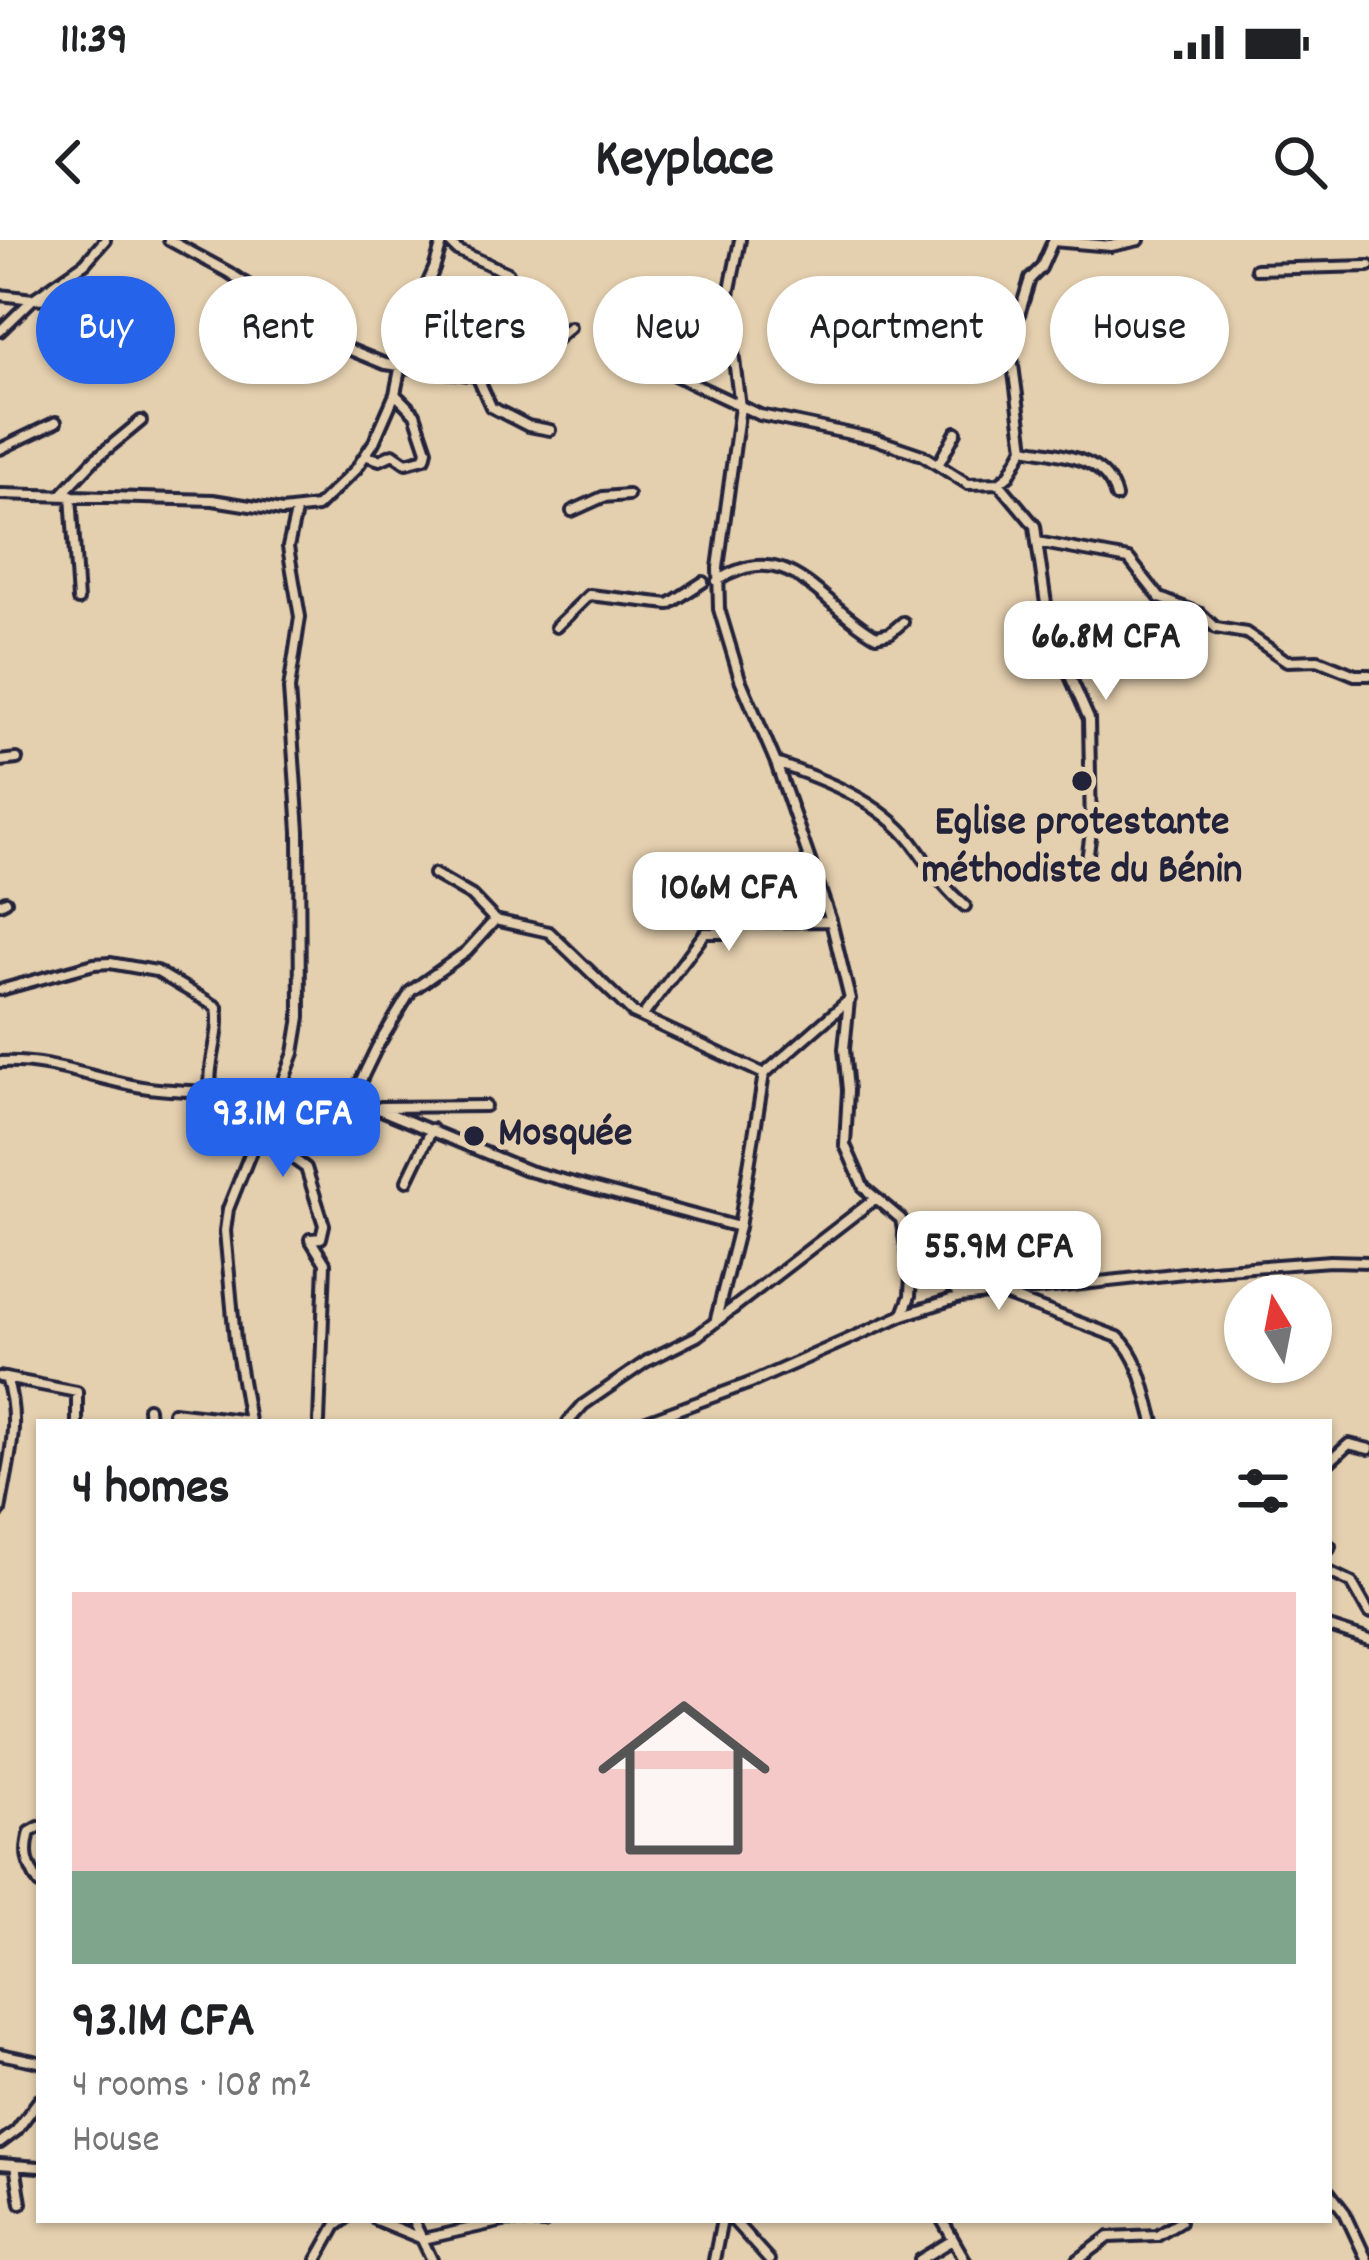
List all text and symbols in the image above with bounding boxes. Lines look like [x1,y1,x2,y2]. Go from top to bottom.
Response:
text: 11:39 [60,10,128,74]
text: Keyplace [595,124,774,201]
icon: back [36,129,102,195]
icon: search [1267,129,1333,195]
chip: Buy [36,276,175,384]
chip: Rent [199,276,357,384]
chip: Filters [381,276,569,384]
chip: New [593,276,743,384]
chip: Apartment [767,276,1026,384]
chip: House [1050,276,1229,384]
pin: 66.8M CFA [969,601,1243,703]
text: 66.8M CFA [1031,612,1181,667]
marker: Eglise protestante méthodiste du Bénin [1069,768,1095,794]
place label: Eglise protestante méthodiste du Bénin [922,795,1242,903]
pin: 106M CFA [605,852,853,954]
text: 106M CFA [660,863,798,918]
pin: 93.1M CFA [146,1078,420,1180]
text: 93.1M CFA [213,1089,353,1144]
place label: Mosquée [498,1106,632,1166]
marker: Mosquée [461,1123,487,1149]
pin: 55.9M CFA [862,1211,1136,1313]
text: 55.9M CFA [924,1222,1074,1277]
north arrow [1224,1275,1332,1383]
map controls [1224,1275,1332,1383]
text: 4 homes [72,1455,230,1527]
icon: filters [1230,1458,1296,1524]
icon: home [576,1670,792,1886]
text: 93.1M CFA [72,1988,255,2060]
text: 4 rooms · 108 m² [72,2060,312,2115]
text: House [72,2115,160,2170]

